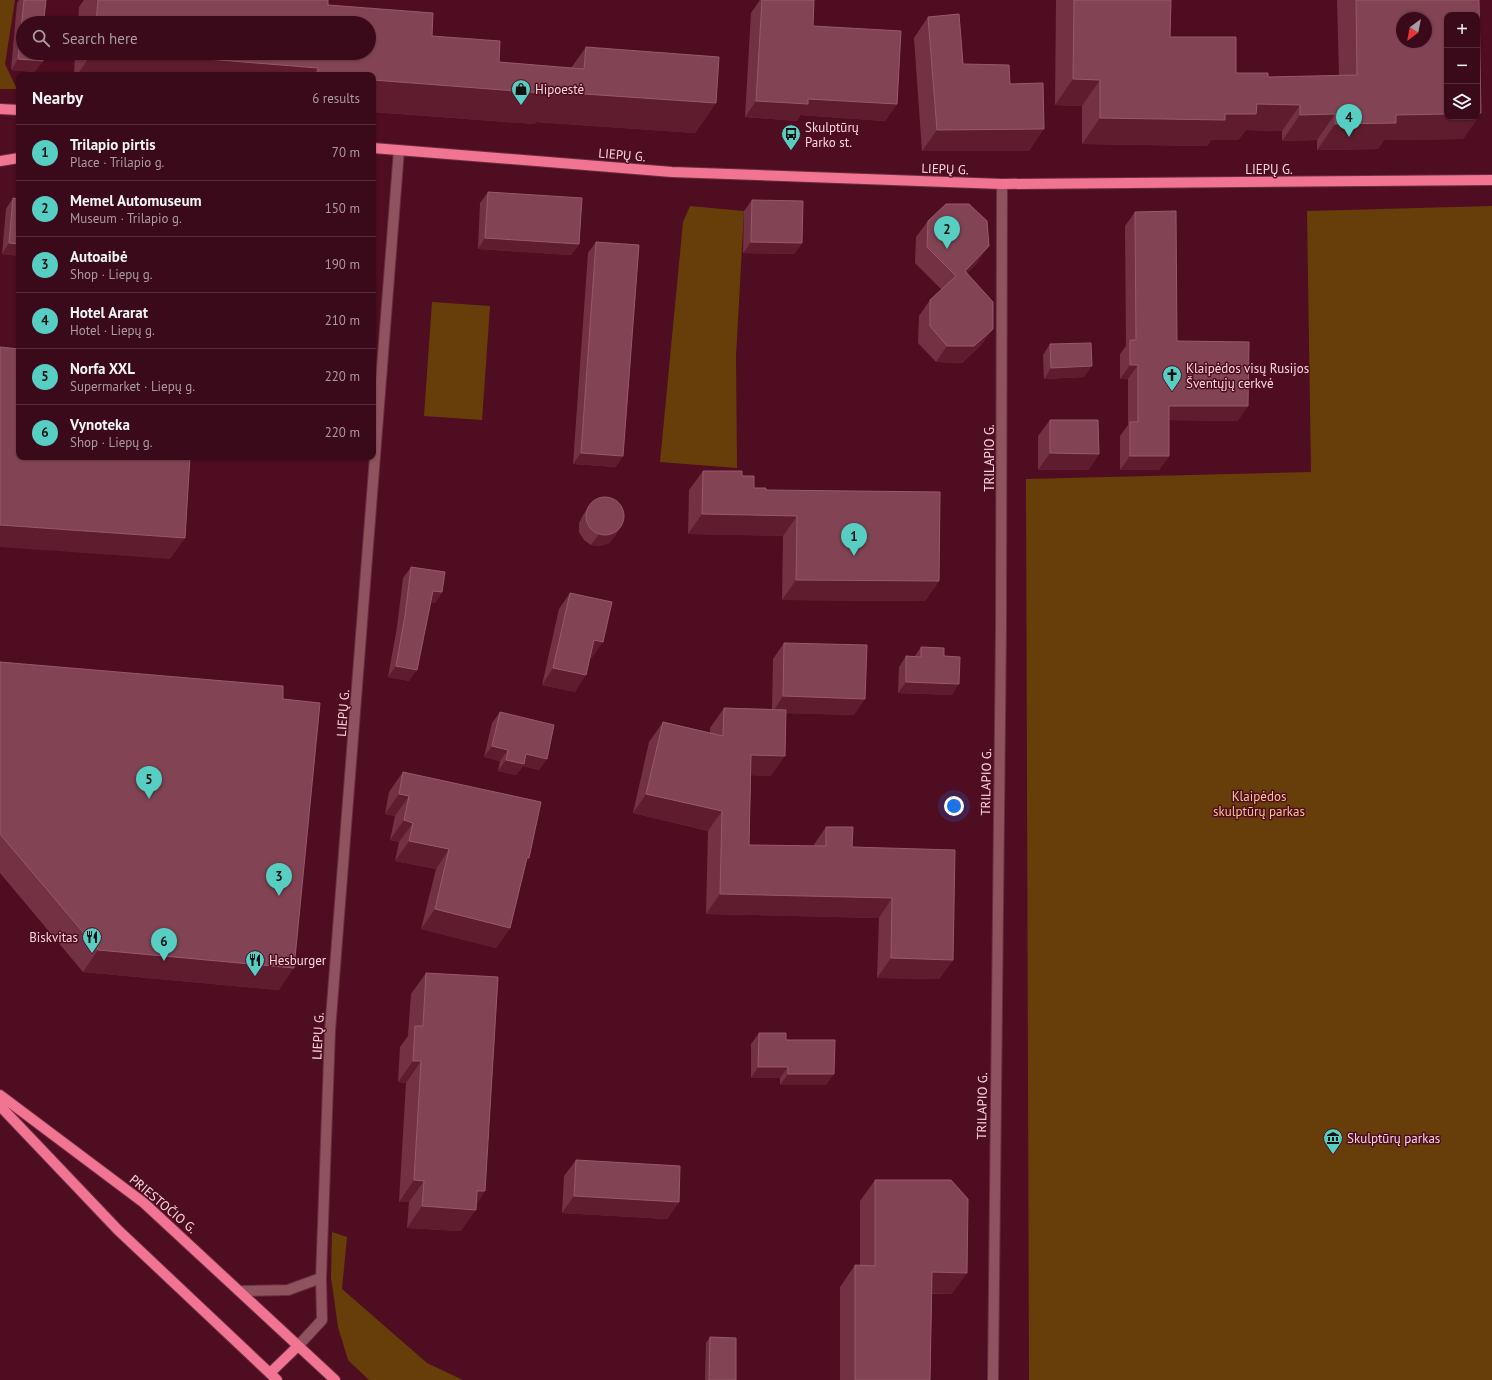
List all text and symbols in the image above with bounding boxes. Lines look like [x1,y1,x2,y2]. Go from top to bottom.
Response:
north arrow [1396,12,1432,48]
map controls [1444,12,1480,120]
button: + [1444,12,1480,48]
search box [16,16,376,60]
icon: search [30,27,52,49]
text: Search here [62,29,138,48]
button: − [1444,48,1480,84]
shop icon: Hipoestė [510,78,532,106]
place label: Hipoestė [535,81,584,98]
button: layers [1444,84,1480,120]
text: Nearby [32,87,83,109]
text: 6 results [312,90,360,107]
pin: 4 [1336,104,1362,137]
place label: Skulptūrų Parko st. [805,119,859,151]
bus stop icon: Skulptūrų Parko st. [780,123,802,151]
text: Trilapio pirtis [70,135,156,154]
text: 1 [41,144,49,161]
text: 70 m [332,144,360,161]
street label: LIEPŲ G. [598,144,647,166]
text: Place · Trilapio g. [70,154,164,171]
street label: LIEPŲ G. [921,160,969,178]
street label: LIEPŲ G. [1245,161,1293,178]
text: Memel Automuseum [70,191,202,210]
text: 2 [41,200,49,217]
text: 150 m [325,200,360,217]
text: Museum · Trilapio g. [70,210,182,227]
pin: 2 [934,216,960,249]
text: Autoaibė [70,247,128,266]
text: 3 [41,256,49,273]
text: 190 m [325,256,360,273]
text: Shop · Liepų g. [70,266,153,283]
text: Hotel Ararat [70,303,148,322]
text: 4 [41,312,49,329]
text: 210 m [325,312,360,329]
text: Hotel · Liepų g. [70,322,155,339]
text: Norfa XXL [70,359,135,378]
place label: Klaipėdos visų Rusijos Šventųjų cerkvė [1186,360,1309,392]
church icon: Klaipėdos visų Rusijos Šventųjų cerkvė [1161,364,1183,392]
text: 5 [41,368,49,385]
text: 220 m [325,368,360,385]
text: Supermarket · Liepų g. [70,378,195,395]
text: Vynoteka [70,415,130,434]
text: 6 [41,424,49,441]
text: 220 m [325,424,360,441]
street label: TRILAPIO G. [981,424,998,492]
text: Shop · Liepų g. [70,434,153,451]
pin: 1 [841,523,867,556]
street label: LIEPŲ G. [333,689,353,737]
street label: TRILAPIO G. [977,748,995,816]
pin: 5 [136,766,162,799]
park label: Klaipėdos skulptūrų parkas [1213,788,1305,820]
your location [944,796,964,816]
pin: 3 [266,863,292,896]
restaurant icon: Biskvitas [81,926,103,954]
pin: 6 [151,928,177,961]
place label: Biskvitas [29,929,78,946]
restaurant icon: Hesburger [244,949,266,977]
place label: Hesburger [269,952,327,969]
street label: LIEPŲ G. [308,1012,328,1060]
street label: TRILAPIO G. [973,1072,991,1140]
museum icon: Skulptūrų parkas [1322,1127,1344,1155]
place label: Skulptūrų parkas [1347,1130,1440,1147]
street label: PRIESTOČIO G. [126,1171,200,1237]

